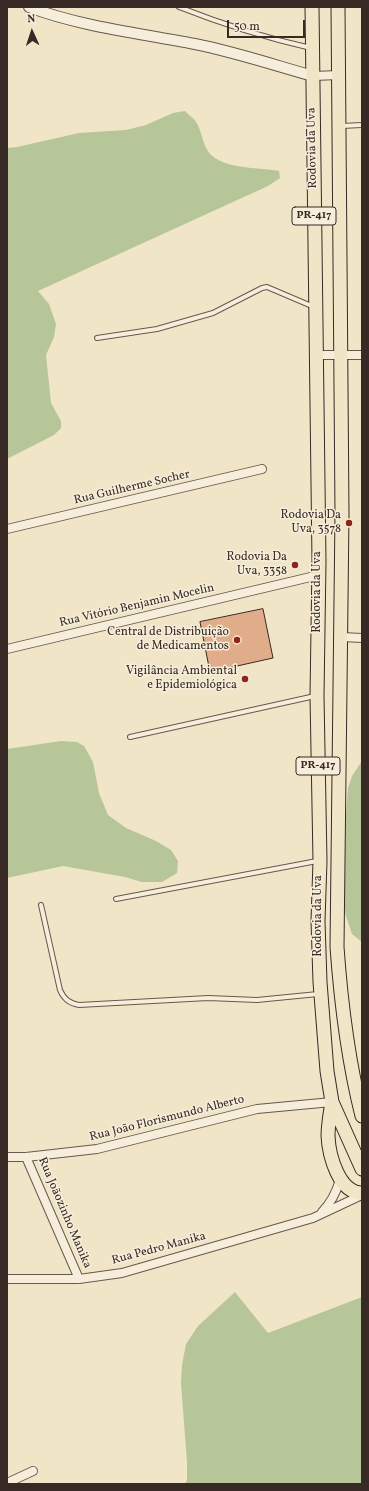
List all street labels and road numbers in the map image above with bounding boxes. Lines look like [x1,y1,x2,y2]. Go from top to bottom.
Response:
street label: Rodovia da Uva [305,107,321,189]
road number: PR-417 [292,207,336,225]
street label: Rua Guilherme Socher [73,468,191,508]
street label: Rodovia da Uva [311,551,325,633]
street label: Rua Vitório Benjamin Mocelin [58,581,216,631]
road number: PR-417 [296,757,340,775]
street label: Rodovia da Uva [312,875,326,957]
street label: Rua João Florismundo Alberto [88,1093,246,1145]
street label: Rua Joãozinho Manika [34,1155,94,1271]
street label: Rua Pedro Manika [110,1230,208,1268]

